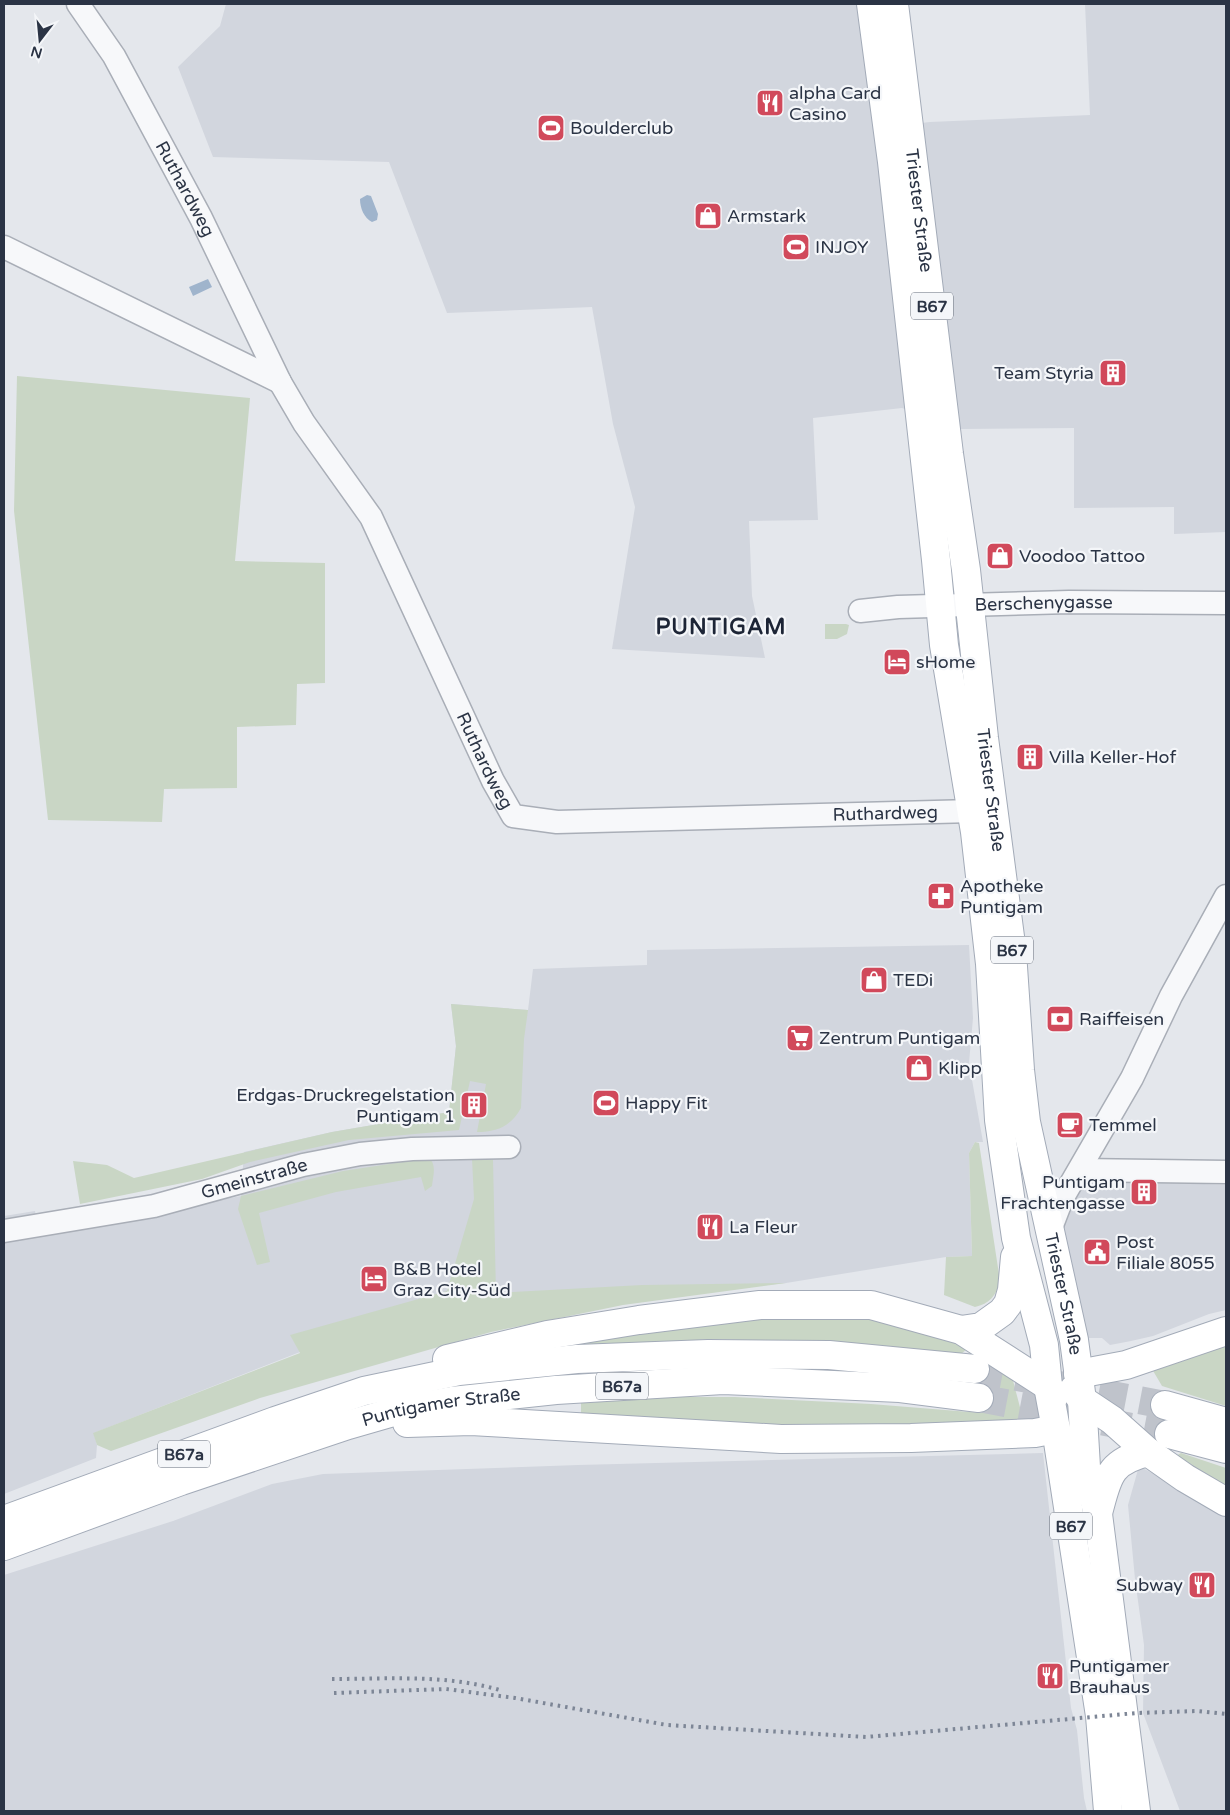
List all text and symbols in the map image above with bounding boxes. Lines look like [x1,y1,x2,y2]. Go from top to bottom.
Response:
north arrow [15,15,65,65]
text: N [29,42,44,62]
place label: alpha Card Casino [789,82,881,125]
restaurant icon: alpha Card Casino [755,88,785,118]
sports icon: Boulderclub [536,113,566,143]
place label: Boulderclub [570,117,673,139]
street label: Ruthardweg [151,137,219,240]
street label: Triester Straße [901,147,938,274]
shop icon: Armstark [693,201,723,231]
place label: Armstark [727,205,806,227]
sports icon: INJOY [781,232,811,262]
place label: INJOY [815,236,869,258]
road number: B67 [911,292,953,320]
building icon: Team Styria [1098,358,1128,388]
place label: Team Styria [994,362,1094,384]
shop icon: Voodoo Tattoo [985,541,1015,571]
place label: Voodoo Tattoo [1019,545,1145,567]
street label: Berschenygasse [974,591,1113,616]
district label: PUNTIGAM [655,614,787,640]
hotel icon: sHome [882,647,912,677]
place label: sHome [916,651,975,673]
street label: Ruthardweg [452,709,518,813]
street label: Triester Straße [972,727,1010,853]
building icon: Villa Keller-Hof [1015,742,1045,772]
place label: Villa Keller-Hof [1049,746,1176,768]
street label: Ruthardweg [832,801,938,826]
place label: Apotheke Puntigam [960,875,1043,918]
pharmacy icon: Apotheke Puntigam [926,881,956,911]
road number: B67 [991,936,1033,964]
shop icon: TEDi [859,965,889,995]
place label: TEDi [893,969,933,991]
bank icon: Raiffeisen [1045,1004,1075,1034]
place label: Raiffeisen [1079,1008,1164,1030]
supermarket icon: Zentrum Puntigam [785,1023,815,1053]
place label: Zentrum Puntigam [819,1027,980,1049]
shop icon: Klipp [904,1053,934,1083]
place label: Klipp [938,1057,982,1079]
place label: Erdgas-Druckregelstation Puntigam 1 [236,1084,455,1127]
sports icon: Happy Fit [591,1088,621,1118]
building icon: Erdgas-Druckregelstation Puntigam 1 [459,1090,489,1120]
place label: Happy Fit [625,1092,708,1114]
cafe icon: Temmel [1055,1110,1085,1140]
place label: Temmel [1089,1114,1157,1136]
street label: Gmeinstraße [199,1153,310,1204]
place label: Puntigam Frachtengasse [1000,1171,1125,1214]
building icon: Puntigam Frachtengasse [1129,1177,1159,1207]
restaurant icon: La Fleur [695,1212,725,1242]
place label: La Fleur [729,1216,798,1238]
street label: Triester Straße [1040,1231,1087,1356]
place label: Post Filiale 8055 [1116,1231,1215,1274]
public building icon: Post Filiale 8055 [1082,1237,1112,1267]
place label: B&B Hotel Graz City-Süd [393,1258,511,1301]
hotel icon: B&B Hotel Graz City-Süd [359,1264,389,1294]
road number: B67a [596,1372,648,1400]
street label: Puntigamer Straße [359,1383,522,1431]
road number: B67a [158,1440,210,1468]
road number: B67 [1050,1512,1092,1540]
restaurant icon: Subway [1187,1570,1217,1600]
place label: Subway [1116,1574,1183,1596]
place label: Puntigamer Brauhaus [1069,1655,1169,1698]
restaurant icon: Puntigamer Brauhaus [1035,1661,1065,1691]

